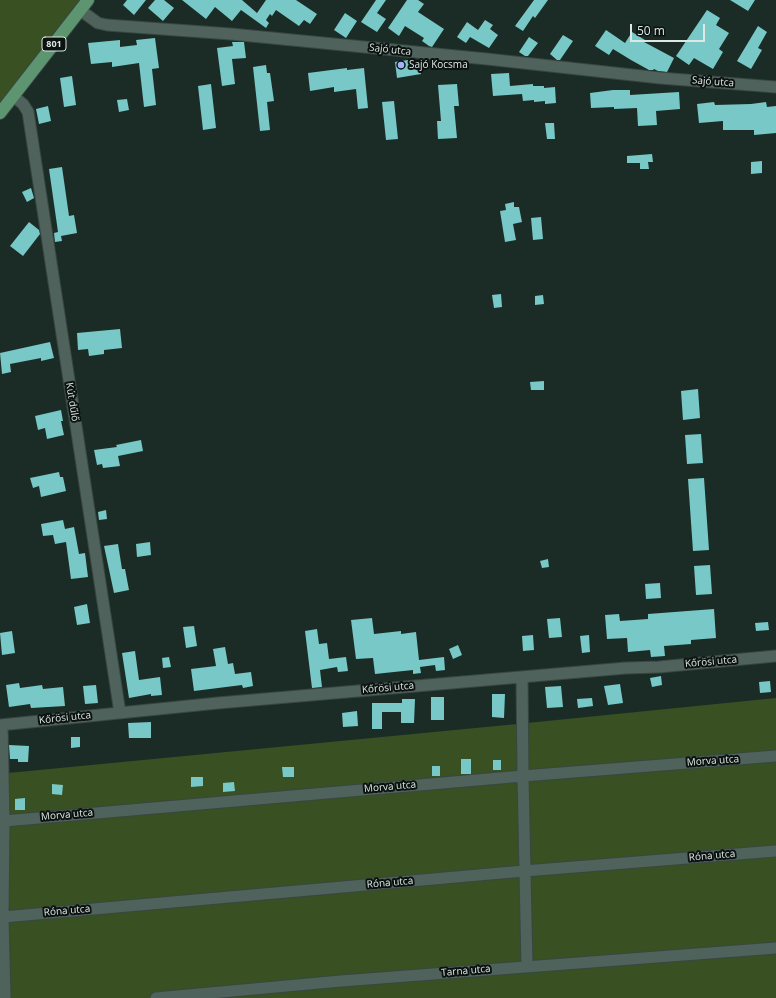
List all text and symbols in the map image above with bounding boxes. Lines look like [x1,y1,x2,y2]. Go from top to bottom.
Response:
scale bar [632,16,707,42]
text: 50 m [637,22,665,39]
road number: 801 [42,37,66,51]
street label: Sajó utca [368,42,412,58]
place label: Sajó Kocsma [409,59,468,71]
marker: Sajó Kocsma [396,60,406,70]
street label: Sajó utca [692,75,734,89]
street label: Kút dűlő [63,382,81,422]
street label: Kőrösi utca [684,654,738,670]
street label: Kőrösi utca [361,680,415,696]
street label: Kőrösi utca [38,709,92,727]
street label: Morva utca [687,753,739,769]
street label: Morva utca [363,779,417,795]
street label: Morva utca [40,807,94,823]
street label: Róna utca [688,848,736,864]
street label: Róna utca [366,875,414,891]
street label: Róna utca [43,903,91,919]
street label: Tarna utca [441,963,491,979]

